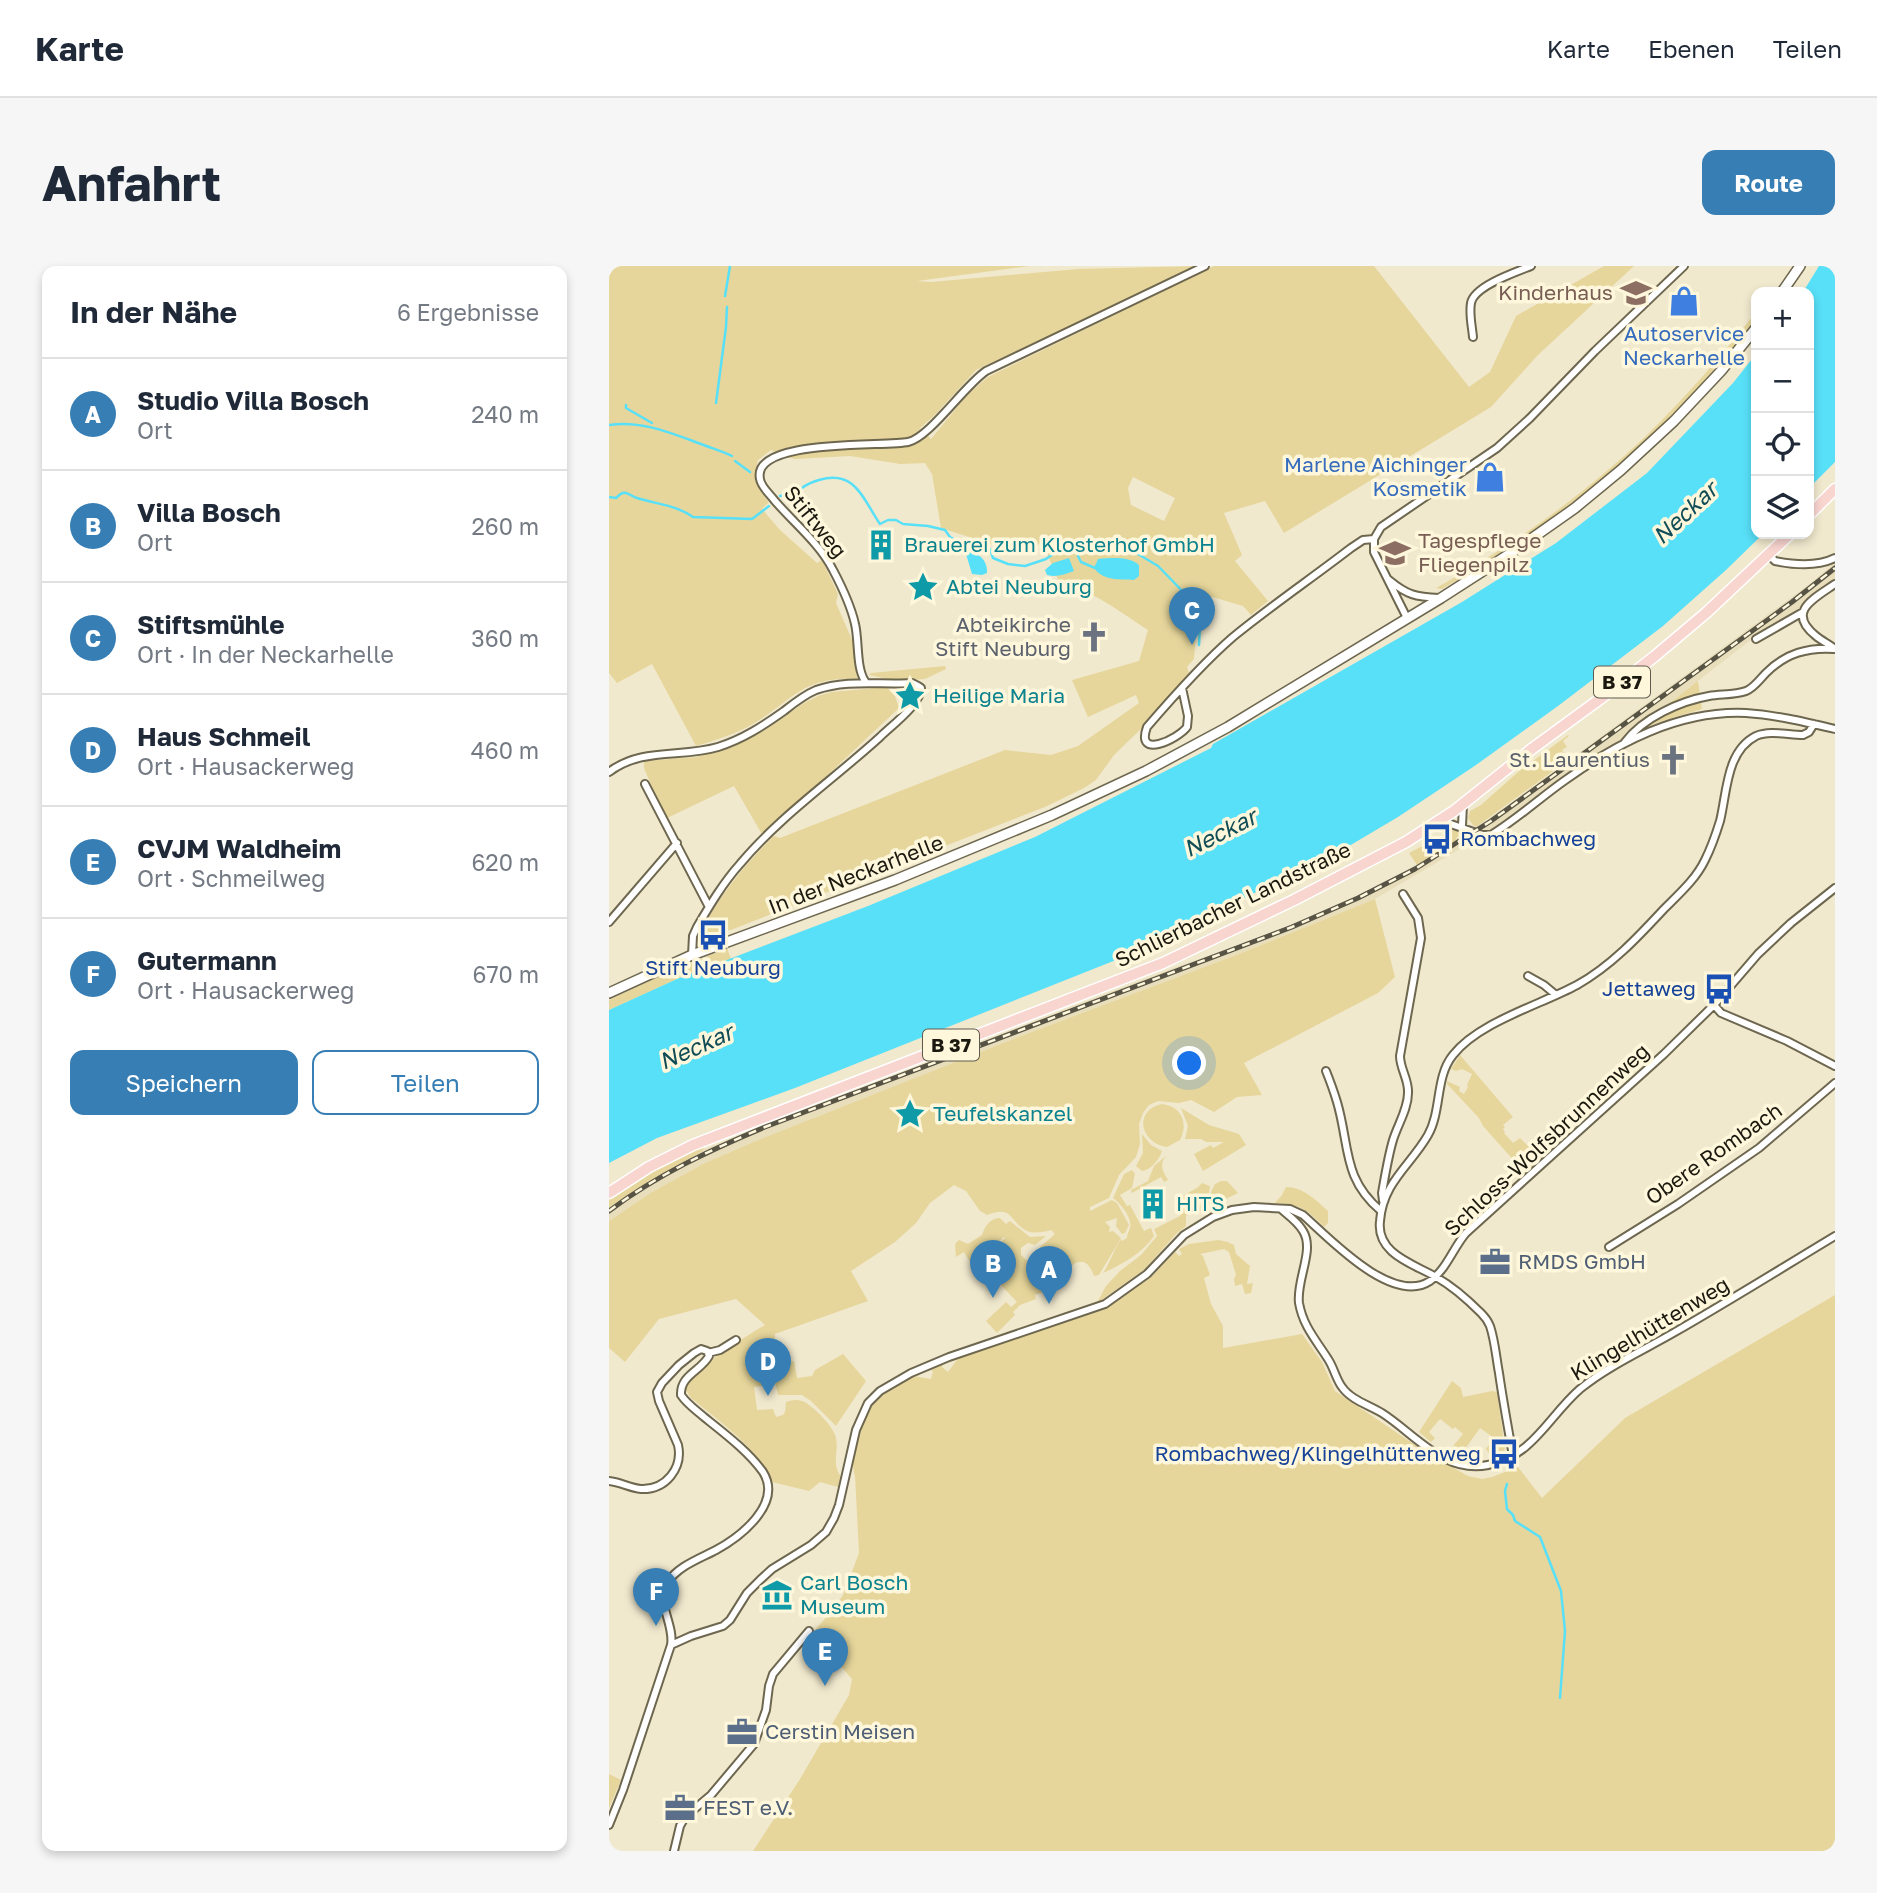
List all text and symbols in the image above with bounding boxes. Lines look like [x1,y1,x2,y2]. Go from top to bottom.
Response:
text: Karte [35,29,124,68]
text: Karte [1547,34,1610,63]
text: Ebenen [1648,34,1735,63]
text: Teilen [1773,34,1842,63]
button: Route [1702,150,1835,215]
text: Anfahrt [42,153,221,212]
school or university icon: Kinderhaus [1619,276,1653,310]
place label: Kinderhaus [1498,279,1613,305]
shop icon: Autoservice Neckarhelle [1667,284,1701,318]
map controls [1751,287,1814,539]
button: + [1751,287,1814,350]
text: In der Nähe [70,294,237,330]
text: 6 Ergebnisse [397,298,539,326]
place label: Autoservice Neckarhelle [1623,320,1745,370]
button: − [1751,350,1814,413]
text: Studio Villa Bosch [137,385,369,416]
text: A [85,400,101,428]
text: 240 m [471,400,539,428]
button: locate [1751,413,1814,476]
text: Ort [137,416,173,444]
place label: Marlene Aichinger Kosmetik [1284,451,1467,501]
shop icon: Marlene Aichinger Kosmetik [1473,460,1507,494]
water label: Neckar [1646,473,1725,549]
button: layers [1751,476,1814,539]
street label: Stiftweg [779,480,853,563]
text: Villa Bosch [137,497,281,528]
text: B [85,512,101,540]
text: 260 m [471,512,539,540]
place label: Tagespflege Fliegenpilz [1418,527,1541,577]
text: Ort [137,528,173,556]
building icon: Brauerei zum Klosterhof GmbH [864,528,898,562]
place label: Brauerei zum Klosterhof GmbH [904,531,1215,557]
school or university icon: Tagespflege Fliegenpilz [1378,536,1412,570]
place icon: Abtei Neuburg [906,570,940,604]
place label: Abtei Neuburg [946,573,1092,599]
pin: C [1169,587,1215,645]
text: Stiftsmühle [137,609,285,640]
place label: Abteikirche Stift Neuburg [935,611,1071,661]
church icon: Abteikirche Stift Neuburg [1077,620,1111,654]
text: C [85,624,101,652]
text: 360 m [471,624,539,652]
text: Ort · In der Neckarhelle [137,640,394,668]
road number: B 37 [1594,666,1650,698]
place icon: Heilige Maria [893,679,927,713]
place label: Heilige Maria [933,682,1065,708]
text: Haus Schmeil [137,721,310,752]
text: D [85,736,101,764]
text: 460 m [471,736,539,764]
church icon: St. Laurentius [1656,743,1690,777]
place label: St. Laurentius [1509,746,1650,772]
text: Ort · Hausackerweg [137,752,354,780]
water label: Neckar [1178,801,1263,862]
bus stop icon: Rombachweg [1420,822,1454,856]
place label: Rombachweg [1460,825,1596,851]
street label: In der Neckarhelle [765,829,947,919]
text: CVJM Waldheim [137,833,341,864]
street label: Schlierbacher Landstraße [1111,836,1355,973]
text: E [86,848,100,876]
text: 620 m [471,848,539,876]
text: Ort · Schmeilweg [137,864,325,892]
bus stop icon: Stift Neuburg [696,918,730,952]
text: Gutermann [137,945,277,976]
place label: Stift Neuburg [645,954,781,980]
text: F [86,960,100,988]
text: 670 m [473,960,539,988]
bus stop icon: Jettaweg [1702,972,1736,1006]
place label: Jettaweg [1602,975,1696,1001]
text: Ort · Hausackerweg [137,976,354,1004]
water label: Neckar [654,1016,740,1075]
road number: B 37 [923,1030,979,1060]
street label: Schloss-Wolfsbrunnenweg [1439,1037,1654,1241]
your location [1172,1046,1206,1080]
button: Speichern [70,1050,298,1115]
button: Teilen [312,1050,539,1115]
place icon: Teufelskanzel [893,1097,927,1131]
street label: Obere Rombach [1640,1097,1787,1210]
place label: Teufelskanzel [933,1100,1073,1126]
building icon: HITS [1136,1187,1170,1221]
place label: HITS [1176,1190,1225,1216]
pin: B [970,1240,1016,1298]
office icon: RMDS GmbH [1478,1245,1512,1279]
pin: A [1026,1246,1072,1304]
place label: RMDS GmbH [1518,1248,1646,1274]
street label: Klingelhüttenweg [1565,1271,1733,1386]
pin: D [745,1338,791,1396]
bus stop icon: Rombachweg/Klingelhüttenweg [1487,1437,1521,1471]
place label: Rombachweg/Klingelhüttenweg [1154,1440,1481,1466]
pin: F [633,1568,679,1626]
place label: Carl Bosch Museum [800,1569,908,1619]
museum icon: Carl Bosch Museum [760,1578,794,1612]
pin: E [802,1628,848,1686]
office icon: Cerstin Meisen [725,1715,759,1749]
place label: Cerstin Meisen [765,1718,915,1744]
office icon: FEST e.V. [663,1791,697,1825]
place label: FEST e.V. [703,1794,793,1820]

